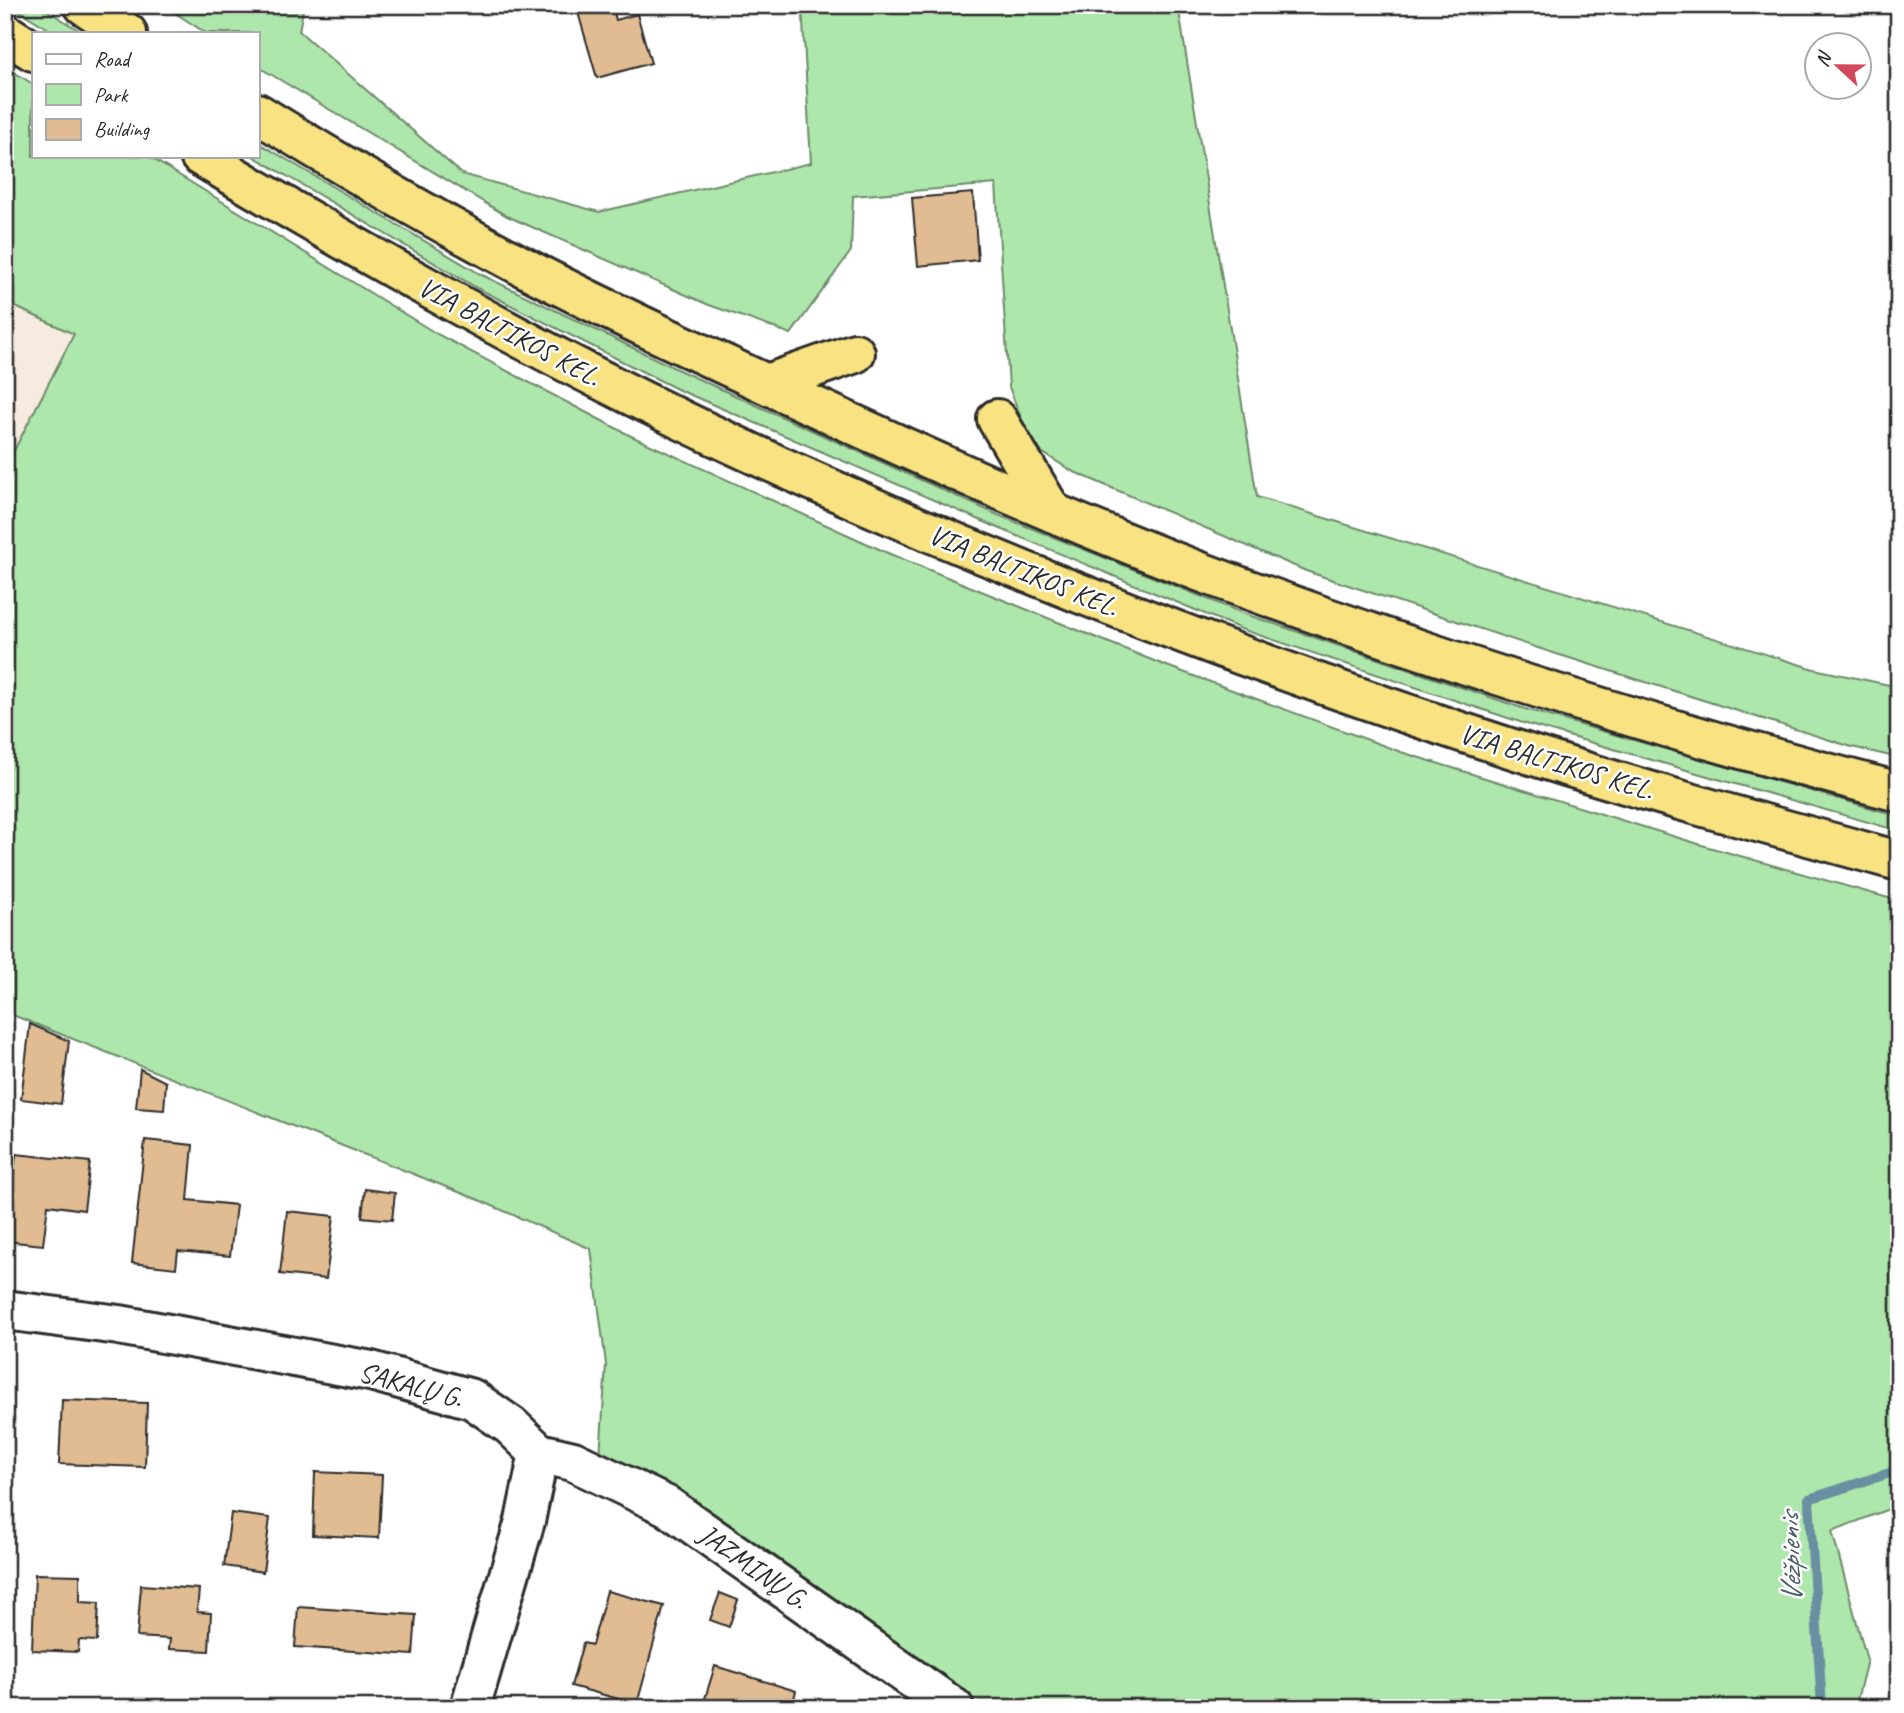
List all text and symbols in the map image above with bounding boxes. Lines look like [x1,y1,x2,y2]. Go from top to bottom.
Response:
legend [32,32,259,158]
north arrow [1802,32,1872,102]
text: Road [94,46,133,72]
text: N [1810,47,1838,70]
text: Park [94,82,129,108]
text: Building [94,116,151,142]
street label: VIA BALTIKOS KEL. [413,269,607,394]
street label: VIA BALTIKOS KEL. [924,517,1124,625]
street label: VIA BALTIKOS KEL. [1456,715,1659,808]
street label: SAKALŲ G. [355,1354,467,1415]
water label: Vėžpienis [1769,1508,1811,1604]
street label: JAZMINŲ G. [691,1515,815,1617]

